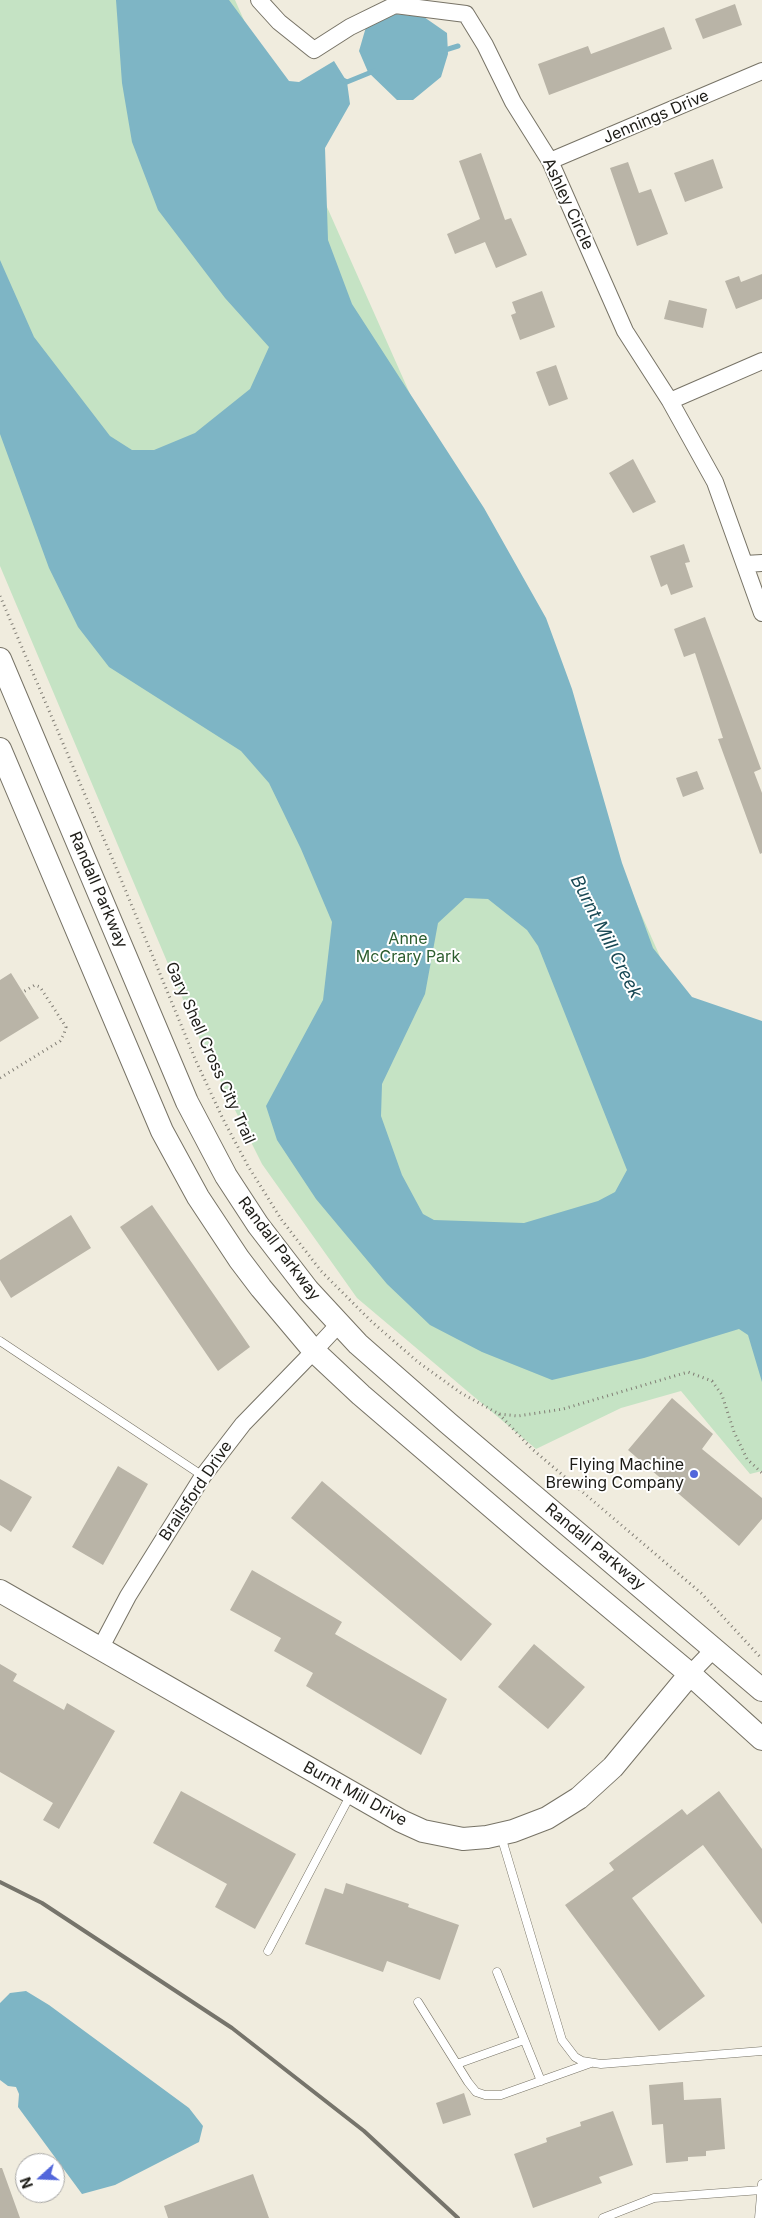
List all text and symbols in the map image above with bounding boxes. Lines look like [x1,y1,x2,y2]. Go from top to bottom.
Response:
street label: Jennings Drive [600,86,712,148]
street label: Ashley Circle [538,155,598,253]
street label: Randall Parkway [65,829,131,951]
water label: Burnt Mill Creek [566,872,646,1002]
park label: Anne McCrary Park [356,929,460,967]
street label: Gary Shell Cross City Trail [161,959,259,1147]
street label: Randall Parkway [234,1193,324,1305]
street label: Brailsford Drive [155,1437,237,1545]
place label: Flying Machine Brewing Company [546,1455,684,1493]
marker: Flying Machine Brewing Company [688,1468,700,1480]
street label: Randall Parkway [541,1500,649,1594]
street label: Burnt Mill Drive [300,1758,410,1830]
north arrow [15,2153,65,2203]
text: N [17,2175,36,2191]

